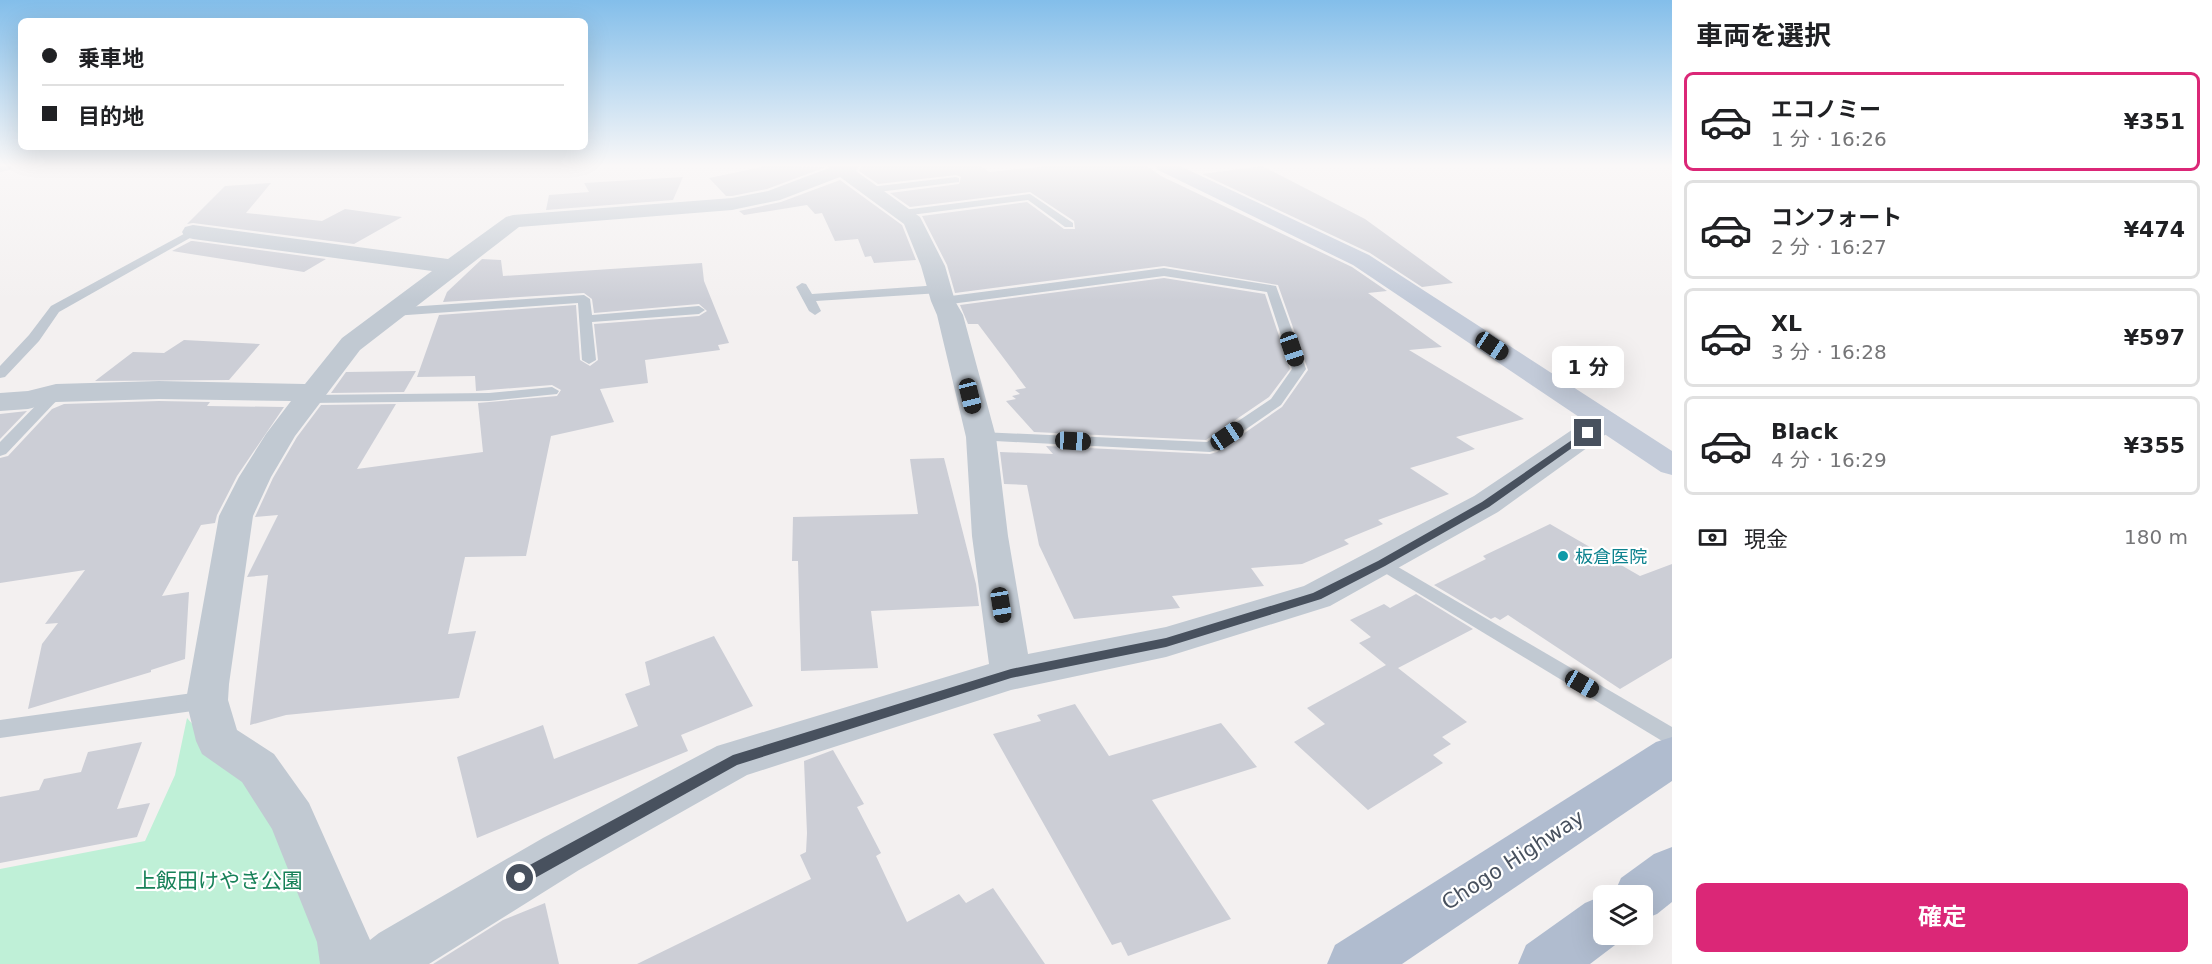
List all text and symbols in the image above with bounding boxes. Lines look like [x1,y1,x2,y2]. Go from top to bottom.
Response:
text: 車両を選択 [1696,20,1831,51]
text: 乗車地 [78,46,144,71]
icon: car [1699,95,1753,149]
text: エコノミー [1771,97,1881,122]
text: 目的地 [78,104,144,129]
text: ¥351 [2124,109,2185,134]
text: 1 分 · 16:26 [1771,127,1887,151]
icon: car [1699,203,1753,257]
text: コンフォート [1771,205,1902,230]
text: ¥474 [2124,217,2185,242]
text: 2 分 · 16:27 [1771,235,1887,259]
icon: car [1699,311,1753,365]
text: XL [1771,311,1802,336]
text: ¥597 [2124,325,2185,350]
car [1472,328,1512,364]
car [1278,329,1306,369]
text: 3 分 · 16:28 [1771,340,1887,364]
callout: 1 分 [1552,346,1624,388]
text: 1 分 [1568,355,1608,379]
car [957,376,983,416]
car [1207,418,1247,454]
route end [1574,419,1601,446]
icon: car [1699,419,1753,473]
text: Black [1771,419,1838,444]
car [1055,431,1091,451]
text: ¥355 [2124,433,2185,458]
text: 4 分 · 16:29 [1771,448,1887,472]
icon: cash [1696,521,1729,554]
text: 180 m [2124,525,2188,549]
text: 現金 [1744,527,1788,552]
place label: 板倉医院 [1575,546,1647,567]
marker: 板倉医院 [1556,549,1570,563]
car [989,586,1013,624]
car [1562,667,1602,701]
street label: Chogo Highway [1438,805,1588,915]
route start [506,864,533,891]
park label: 上飯田けやき公園 [135,869,303,893]
button: 確定 [1696,883,2188,952]
map controls [1593,885,1653,945]
button: layers [1593,885,1653,945]

